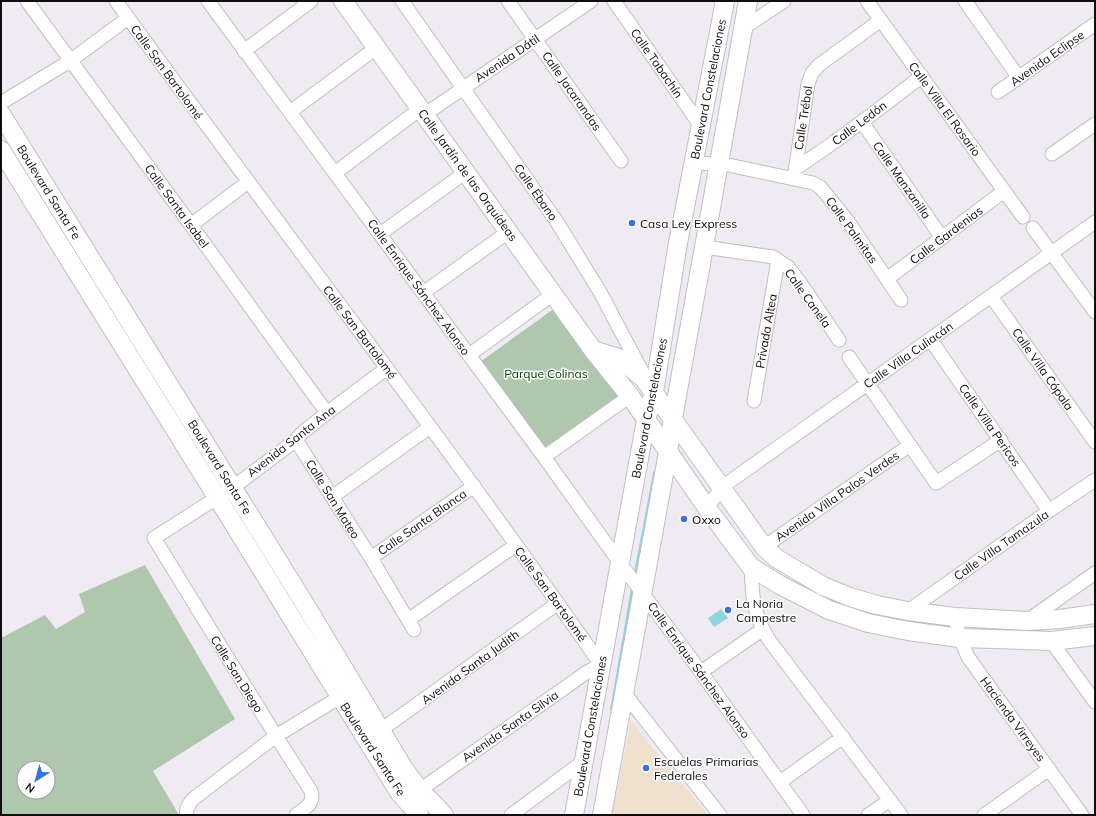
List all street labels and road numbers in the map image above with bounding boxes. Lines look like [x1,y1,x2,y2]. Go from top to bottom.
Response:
street label: Boulevard Constelaciones [687,17,729,161]
street label: Calle San Bartolomé [128,22,206,122]
street label: Calle Tabachín [628,25,686,101]
street label: Avenida Eclipse [1007,27,1087,89]
street label: Avenida Dátil [472,31,542,85]
street label: Calle Jacarandas [539,48,605,134]
street label: Calle Villa El Rosario [906,59,984,159]
street label: Calle Trébol [791,85,815,151]
street label: Calle Ledón [829,98,889,148]
street label: Calle Jardín de las Orquídeas [415,106,521,244]
street label: Calle Manzanilla [870,138,934,222]
street label: Boulevard Santa Fe [14,142,84,242]
street label: Calle Santa Isabel [142,161,212,251]
street label: Calle Ébano [511,161,561,223]
street label: Calle Palmitas [823,194,881,266]
street label: Calle Gardenias [907,203,986,267]
street label: Calle Enrique Sánchez Alonso [365,216,474,358]
street label: Calle Canela [782,266,834,330]
street label: Calle San Bartolomé [320,282,400,382]
street label: Privada Altea [752,293,780,369]
street label: Calle Villa Culiacán [860,318,956,392]
street label: Calle Villa Cópala [1009,325,1077,413]
street label: Boulevard Constelaciones [628,336,670,480]
street label: Calle Villa Pericos [956,381,1024,469]
street label: Avenida Santa Ana [244,402,338,480]
street label: Boulevard Santa Fe [185,417,255,517]
street label: Avenida Villa Palos Verdes [772,447,902,544]
street label: Calle San Mateo [303,457,363,541]
street label: Calle Santa Blanca [375,486,469,558]
street label: Calle Villa Tamazula [951,507,1051,583]
street label: Calle San Bartolomé [512,544,590,644]
street label: Calle Enrique Sánchez Alonso [645,599,754,741]
street label: Avenida Santa Judith [418,627,522,707]
street label: Calle San Diego [207,633,267,715]
street label: Boulevard Constelaciones [570,654,610,798]
street label: Hacienda Virreyes [977,674,1049,764]
street label: Avenida Santa Silvia [459,687,561,765]
street label: Boulevard Santa Fe [337,699,409,799]

